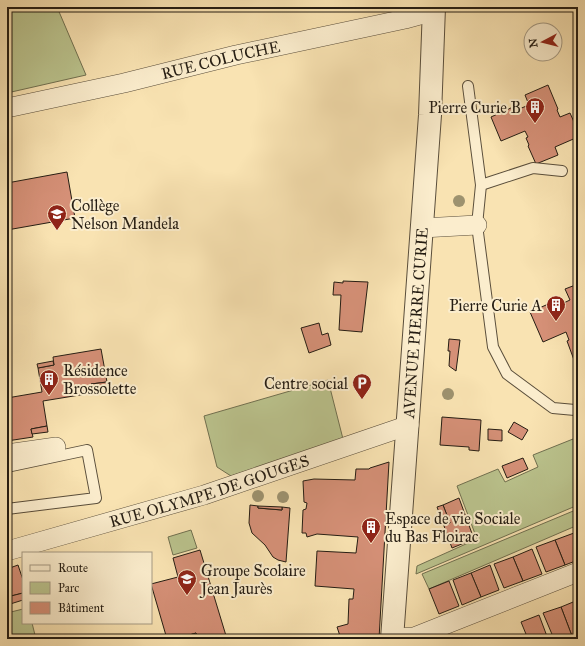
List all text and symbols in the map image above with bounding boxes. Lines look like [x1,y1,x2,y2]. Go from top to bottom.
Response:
north arrow [523,22,563,62]
street label: RUE COLUCHE [159,37,282,83]
text: N [526,37,541,49]
building icon: Pierre Curie B [524,96,546,124]
place label: Pierre Curie B [428,98,521,117]
place label: Collège Nelson Mandela [71,196,179,233]
school or university icon: Collège Nelson Mandela [46,203,68,231]
street label: AVENUE PIERRE CURIE [399,227,432,420]
building icon: Pierre Curie A [545,294,567,322]
place label: Pierre Curie A [449,296,542,315]
place label: Résidence Brossolette [63,361,137,398]
building icon: Résidence Brossolette [38,368,60,396]
parking icon: Centre social [351,372,373,400]
place label: Centre social [264,374,349,393]
street label: RUE OLYMPE DE GOUGES [107,451,312,531]
place label: Espace de vie Sociale du Bas Floirac [385,509,521,546]
building icon: Espace de vie Sociale du Bas Floirac [360,516,382,544]
legend [22,552,152,624]
text: Route [58,561,88,575]
place label: Groupe Scolaire Jean Jaurès [199,561,306,599]
school or university icon: Groupe Scolaire Jean Jaurès [176,568,198,596]
text: Parc [58,581,79,595]
text: Bâtiment [58,601,105,615]

